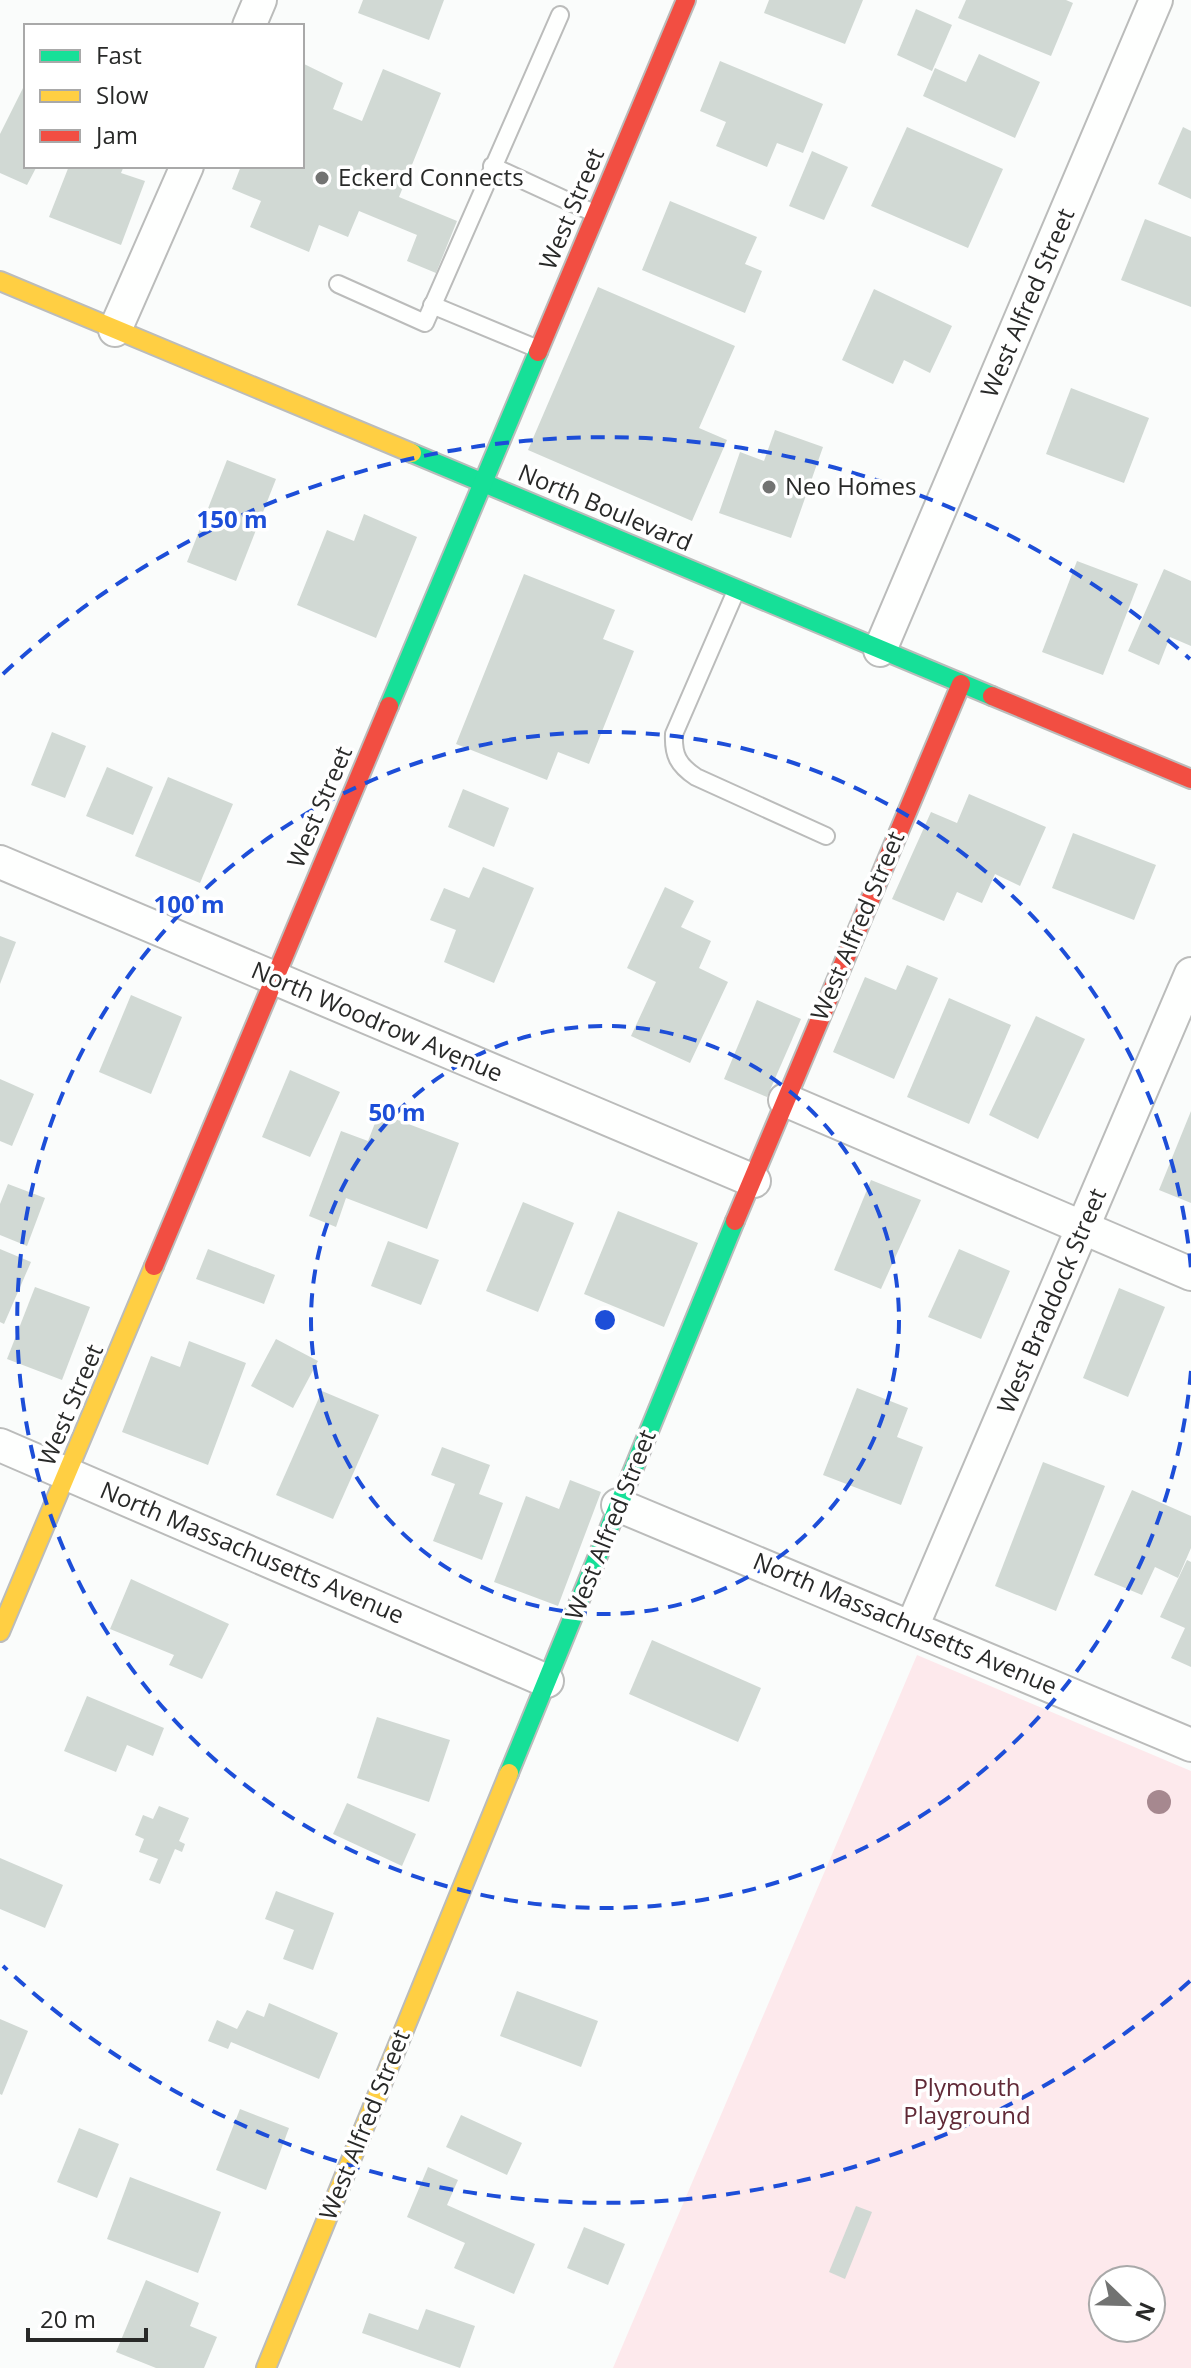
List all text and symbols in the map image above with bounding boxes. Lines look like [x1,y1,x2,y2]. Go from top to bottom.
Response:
legend [24,24,304,168]
text: Fast [96,38,142,71]
text: Slow [96,78,149,111]
text: Jam [94,118,138,151]
street label: West Street [530,143,611,274]
place label: Eckerd Connects [338,160,524,193]
marker: Eckerd Connects [313,169,331,187]
street label: West Alfred Street [972,203,1081,402]
street label: North Boulevard [514,455,698,558]
place label: Neo Homes [785,469,916,502]
marker: Neo Homes [760,478,778,496]
text: 150 m [197,502,267,535]
street label: West Street [278,741,359,872]
street label: West Alfred Street [802,826,911,1025]
text: 100 m [154,887,224,920]
street label: North Woodrow Avenue [247,953,508,1089]
text: 50 m [368,1095,426,1128]
street label: West Braddock Street [988,1183,1113,1418]
centre of rings [591,1306,619,1334]
street label: West Street [29,1339,110,1470]
street label: West Alfred Street [556,1424,663,1624]
street label: North Massachusetts Avenue [96,1473,410,1631]
street label: North Massachusetts Avenue [749,1544,1063,1702]
street label: West Alfred Street [310,2024,417,2224]
park label: Plymouth Playground [903,2070,1031,2131]
north arrow [1087,2264,1167,2344]
scale bar [28,2292,146,2342]
text: N [1129,2298,1164,2326]
text: 20 m [40,2302,96,2335]

